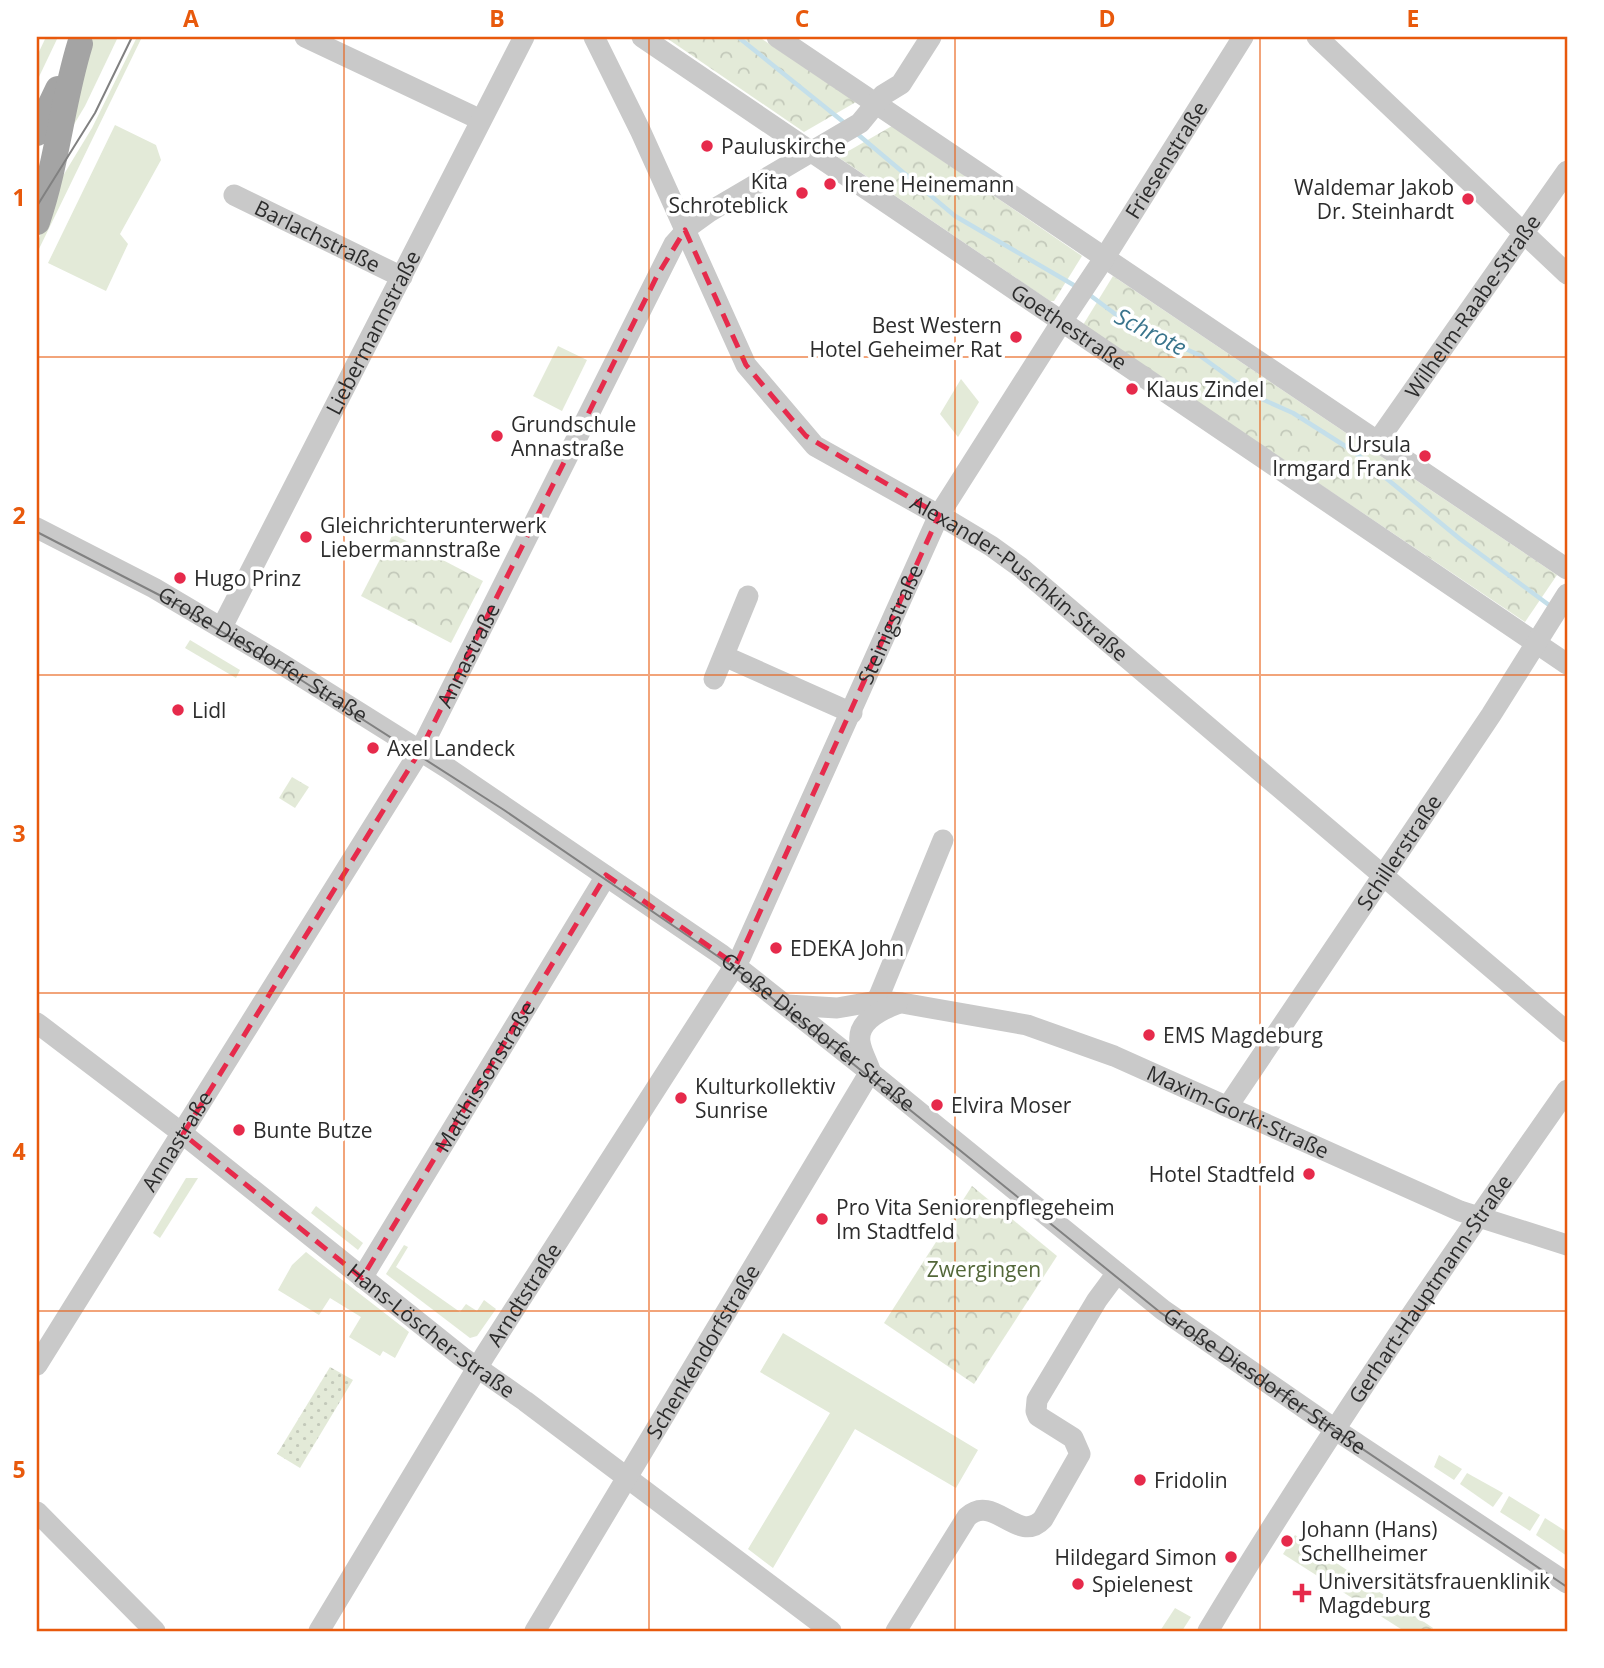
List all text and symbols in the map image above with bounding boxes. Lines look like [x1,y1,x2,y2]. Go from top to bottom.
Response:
text: A [183,2,199,34]
text: B [489,2,505,34]
text: C [795,2,809,34]
text: D [1098,2,1116,34]
text: E [1407,2,1419,34]
street label: Friesenstraße [1118,96,1213,224]
place label: Pauluskirche [721,132,846,160]
marker: Pauluskirche [699,138,715,154]
place label: Kita Schroteblick [669,167,788,219]
place label: Irene Heinemann [844,170,1014,198]
place label: Waldemar Jakob Dr. Steinhardt [1294,173,1454,225]
marker: Irene Heinemann [822,176,838,192]
text: 1 [12,181,26,213]
marker: Kita Schroteblick [794,185,810,201]
marker: Waldemar Jakob Dr. Steinhardt [1460,191,1476,207]
street label: Barlachstraße [250,193,385,278]
street label: Wilhelm-Raabe-Straße [1398,209,1546,403]
street label: Liebermannstraße [319,245,426,419]
street label: Goethestraße [1006,277,1133,376]
water label: Schrote [1110,299,1192,363]
place label: Best Western Hotel Geheimer Rat [809,311,1002,363]
marker: Best Western Hotel Geheimer Rat [1008,329,1024,345]
place label: Klaus Zindel [1146,375,1264,403]
marker: Klaus Zindel [1124,381,1140,397]
place label: Grundschule Annastraße [511,410,636,462]
marker: Grundschule Annastraße [489,428,505,444]
place label: Ursula Irmgard Frank [1272,430,1411,482]
marker: Ursula Irmgard Frank [1417,448,1433,464]
street label: Alexander-Puschkin-Straße [906,488,1134,667]
text: 2 [12,499,26,531]
place label: Gleichrichterunterwerk Liebermannstraße [320,511,547,563]
marker: Gleichrichterunterwerk Liebermannstraße [298,529,314,545]
street label: Steinigstraße [851,560,929,688]
place label: Hugo Prinz [194,564,301,592]
marker: Hugo Prinz [172,570,188,586]
street label: Große Diesdorfer Straße [153,580,373,729]
street label: Annastraße [430,598,506,712]
place label: Lidl [192,696,226,724]
marker: Lidl [170,702,186,718]
place label: Axel Landeck [387,734,515,762]
marker: Axel Landeck [365,740,381,756]
street label: Schillerstraße [1350,789,1448,915]
text: 3 [12,817,26,849]
place label: EDEKA John [790,934,904,962]
marker: EDEKA John [768,940,784,956]
street label: Große Diesdorfer Straße [716,946,921,1117]
street label: Matthissonstraße [428,995,541,1157]
place label: EMS Magdeburg [1163,1021,1323,1049]
marker: EMS Magdeburg [1141,1027,1157,1043]
street label: Maxim-Gorki-Straße [1142,1059,1334,1165]
place label: Kulturkollektiv Sunrise [695,1072,836,1124]
street label: Annastraße [135,1085,219,1197]
marker: Kulturkollektiv Sunrise [673,1090,689,1106]
place label: Elvira Moser [951,1091,1072,1119]
marker: Elvira Moser [929,1097,945,1113]
place label: Bunte Butze [253,1116,373,1144]
marker: Bunte Butze [231,1122,247,1138]
text: 4 [12,1135,26,1167]
place label: Hotel Stadtfeld [1149,1160,1295,1188]
marker: Hotel Stadtfeld [1301,1166,1317,1182]
street label: Gerhart-Hauptmann-Straße [1342,1169,1518,1409]
place label: Pro Vita Seniorenpflegeheim Im Stadtfeld [836,1193,1115,1245]
marker: Pro Vita Seniorenpflegeheim Im Stadtfeld [814,1211,830,1227]
street label: Arndtstraße [480,1237,567,1352]
park label: Zwergingen [927,1255,1041,1283]
street label: Hans-Löscher-Straße [342,1257,521,1404]
street label: Schenkendorfstraße [639,1259,766,1444]
street label: Große Diesdorfer Straße [1158,1301,1372,1460]
text: 5 [12,1453,26,1485]
place label: Fridolin [1154,1466,1228,1494]
marker: Fridolin [1132,1472,1148,1488]
place label: Johann (Hans) Schellheimer [1299,1515,1437,1567]
marker: Johann (Hans) Schellheimer [1279,1533,1295,1549]
place label: Hildegard Simon [1055,1543,1217,1571]
marker: Hildegard Simon [1223,1549,1239,1565]
place label: Universitätsfrauenklinik Magdeburg [1318,1567,1550,1619]
place label: Spielenest [1092,1570,1193,1598]
marker: Spielenest [1070,1576,1086,1592]
marker: Universitätsfrauenklinik Magdeburg [1292,1583,1312,1603]

